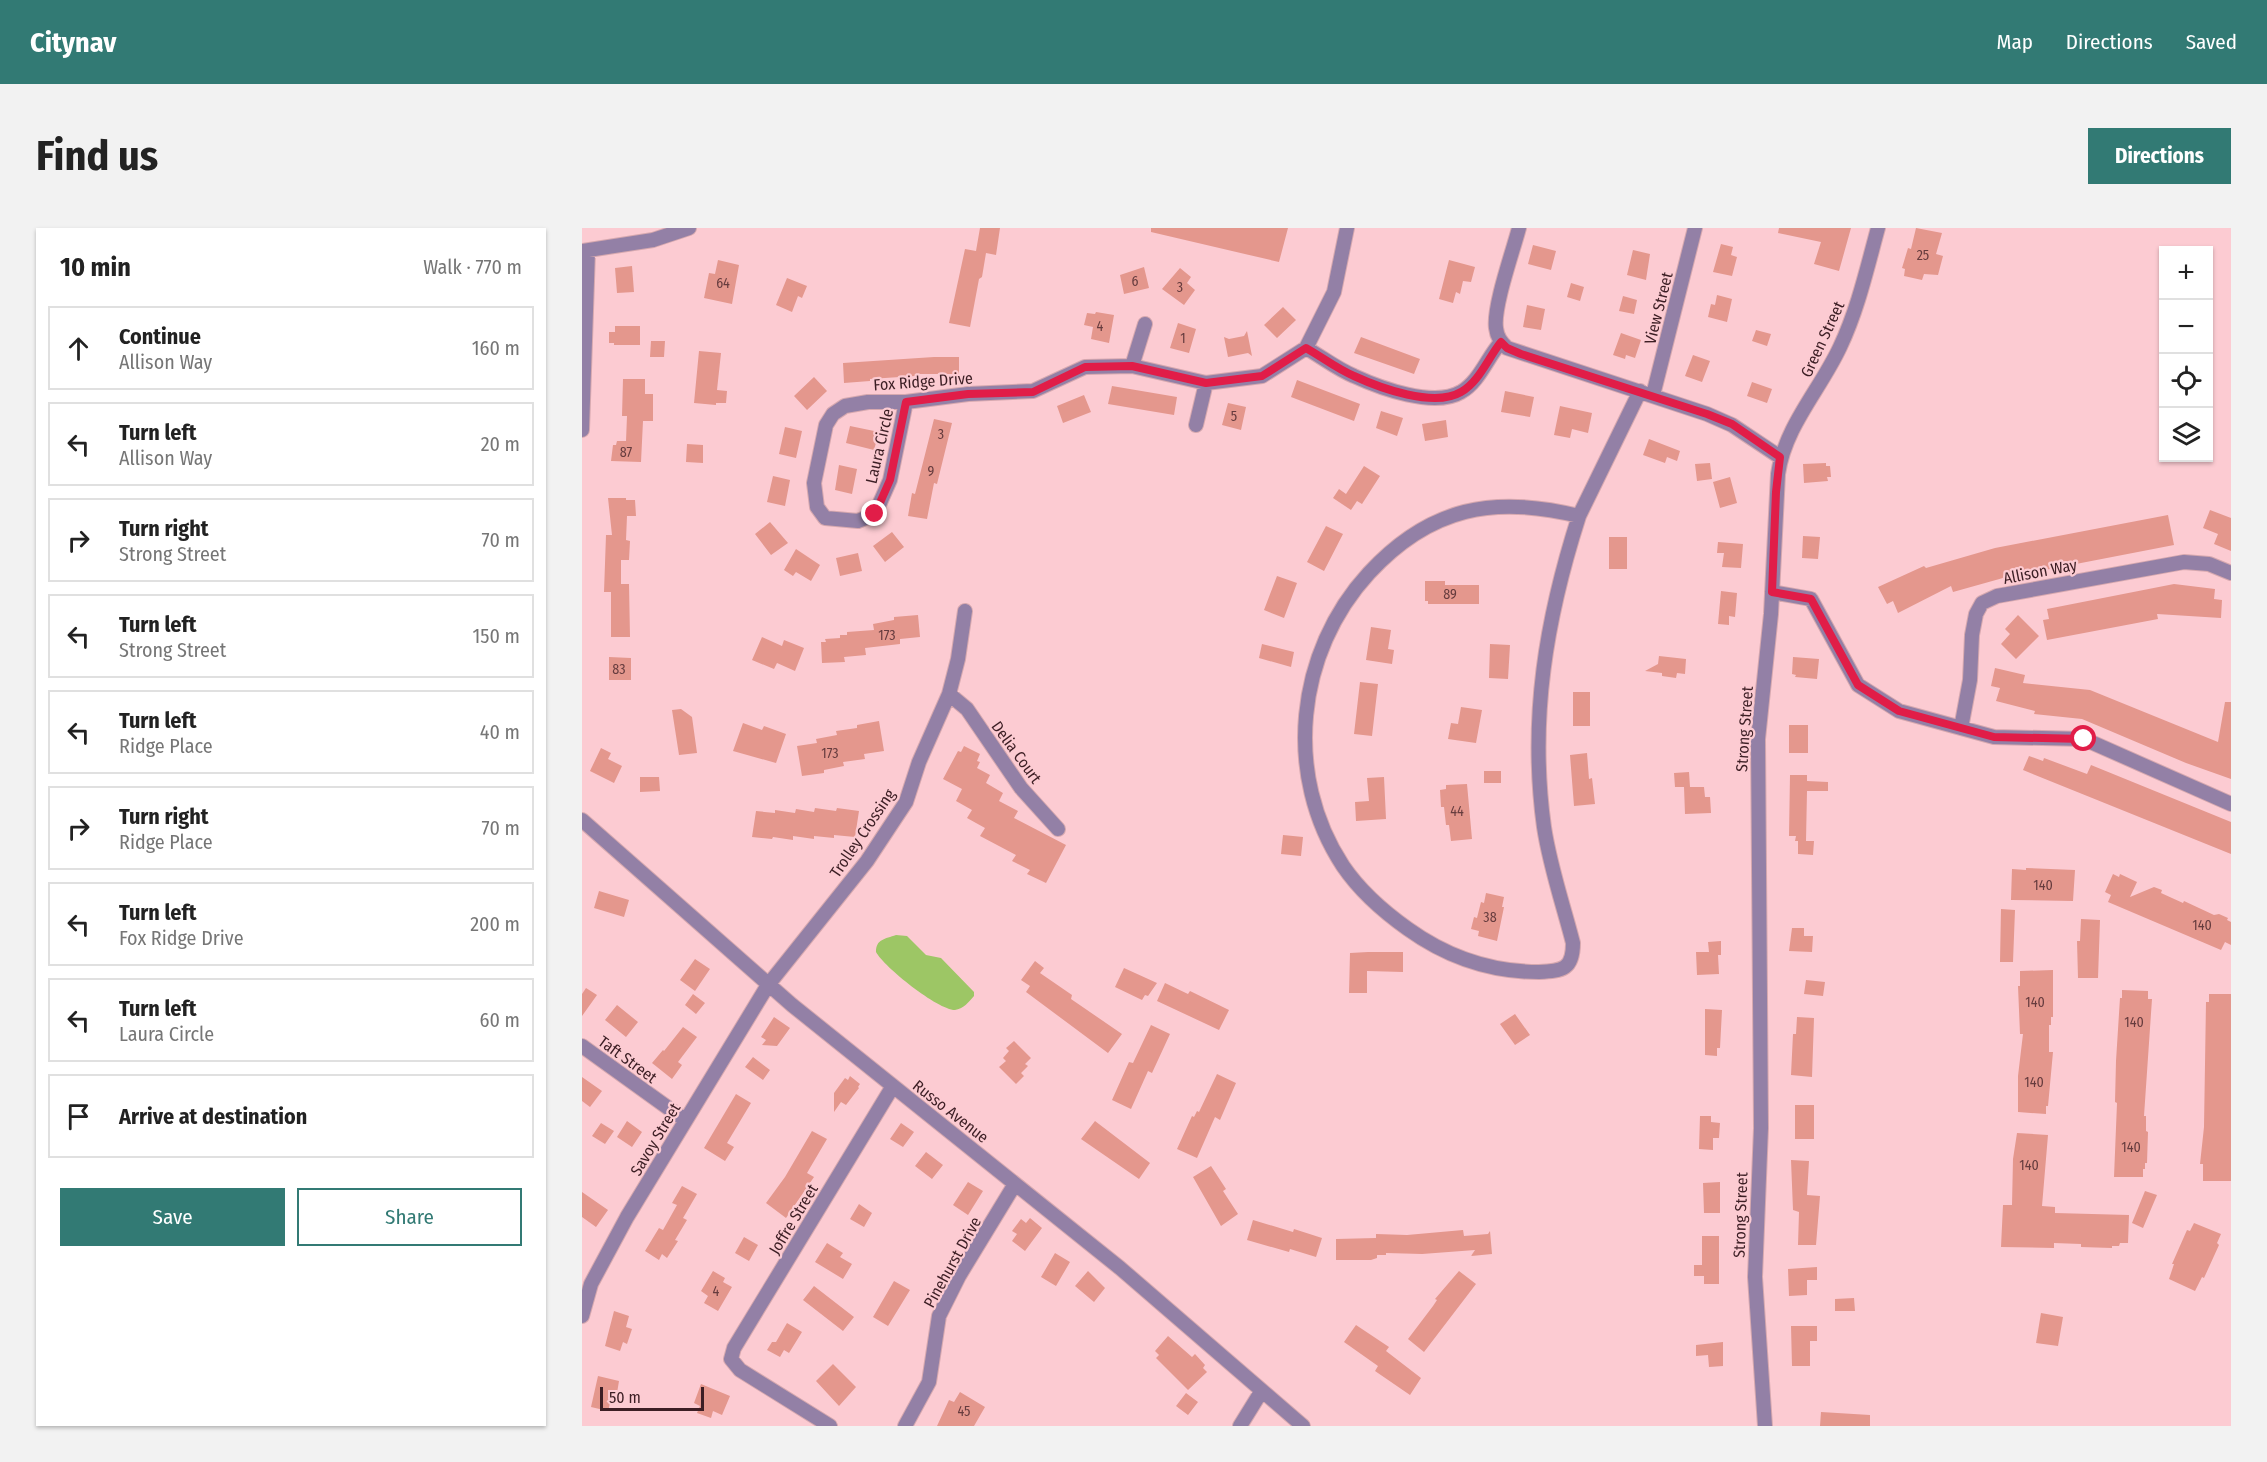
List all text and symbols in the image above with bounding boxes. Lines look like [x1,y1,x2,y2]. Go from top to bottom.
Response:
text: Citynav [30,26,116,59]
text: Map [1996,29,2033,55]
text: Directions [2066,29,2153,55]
text: Saved [2186,29,2237,55]
button: Directions [2088,128,2231,184]
text: Find us [36,131,158,181]
map controls [2159,246,2213,462]
button: + [2159,246,2213,300]
house number: 25 [1917,247,1929,264]
text: 10 min [60,252,131,283]
text: Walk · 770 m [423,255,522,279]
street label: View Street [1640,269,1677,346]
house number: 6 [1132,273,1139,290]
house number: 64 [716,275,730,292]
house number: 3 [1177,279,1183,296]
street label: Green Street [1797,298,1849,380]
button: − [2159,300,2213,354]
house number: 4 [1097,318,1104,335]
text: Continue [119,323,201,350]
house number: 1 [1180,330,1186,347]
icon: ahead [62,332,95,365]
text: 160 m [472,336,520,360]
text: Allison Way [119,350,212,374]
button: locate [2159,354,2213,408]
street label: Fox Ridge Drive [873,369,973,394]
street label: Laura Circle [862,407,897,485]
house number: 5 [1231,408,1237,425]
button: layers [2159,408,2213,462]
text: Turn left [119,419,197,446]
house number: 3 [938,426,944,443]
icon: left [62,428,95,461]
text: 20 m [481,432,520,456]
house number: 87 [620,444,633,461]
text: Allison Way [119,446,212,470]
house number: 9 [928,463,935,480]
route end [861,500,887,526]
text: Turn right [119,515,208,542]
icon: right [62,524,95,557]
text: 70 m [482,528,520,552]
text: Strong Street [119,542,226,566]
street label: Allison Way [2002,555,2079,588]
house number: 89 [1443,586,1457,603]
text: Turn left [119,611,197,638]
icon: left [62,620,95,653]
text: 150 m [473,624,520,648]
house number: 173 [878,627,896,644]
text: Strong Street [119,638,226,662]
house number: 83 [612,661,626,678]
street label: Strong Street [1732,685,1757,772]
text: Turn left [119,707,197,734]
icon: left [62,716,95,749]
street label: Delia Court [988,717,1046,788]
text: 40 m [480,720,520,744]
route start [2070,725,2096,751]
text: Ridge Place [119,734,213,758]
house number: 173 [821,745,839,762]
street label: Trolley Crossing [826,785,899,881]
text: Turn right [119,803,208,830]
house number: 44 [1450,803,1464,820]
icon: right [62,812,95,845]
text: 70 m [482,816,520,840]
text: Ridge Place [119,830,213,854]
house number: 140 [2033,877,2053,894]
text: Turn left [119,899,197,926]
icon: left [62,908,95,941]
house number: 38 [1483,909,1497,926]
text: 200 m [470,912,520,936]
house number: 140 [2192,917,2212,934]
text: Fox Ridge Drive [119,926,244,950]
house number: 140 [2025,994,2045,1011]
text: Turn left [119,995,197,1022]
icon: left [62,1004,95,1037]
text: 60 m [480,1008,520,1032]
house number: 140 [2124,1014,2144,1031]
text: Laura Circle [119,1022,214,1046]
street label: Taft Street [595,1032,661,1087]
house number: 140 [2024,1074,2044,1091]
street label: Russo Avenue [909,1076,992,1147]
street label: Savoy Street [626,1099,685,1179]
icon: arrive [62,1100,95,1133]
text: Arrive at destination [119,1103,307,1130]
house number: 140 [2121,1139,2141,1156]
house number: 140 [2019,1157,2039,1174]
street label: Strong Street [1730,1171,1752,1258]
street label: Joffre Street [765,1180,822,1258]
button: Save [60,1188,285,1246]
button: Share [297,1188,522,1246]
street label: Pinehurst Drive [920,1214,985,1311]
house number: 4 [713,1283,720,1300]
scale bar [600,1384,704,1412]
text: 50 m [609,1388,641,1407]
house number: 45 [957,1403,971,1420]

